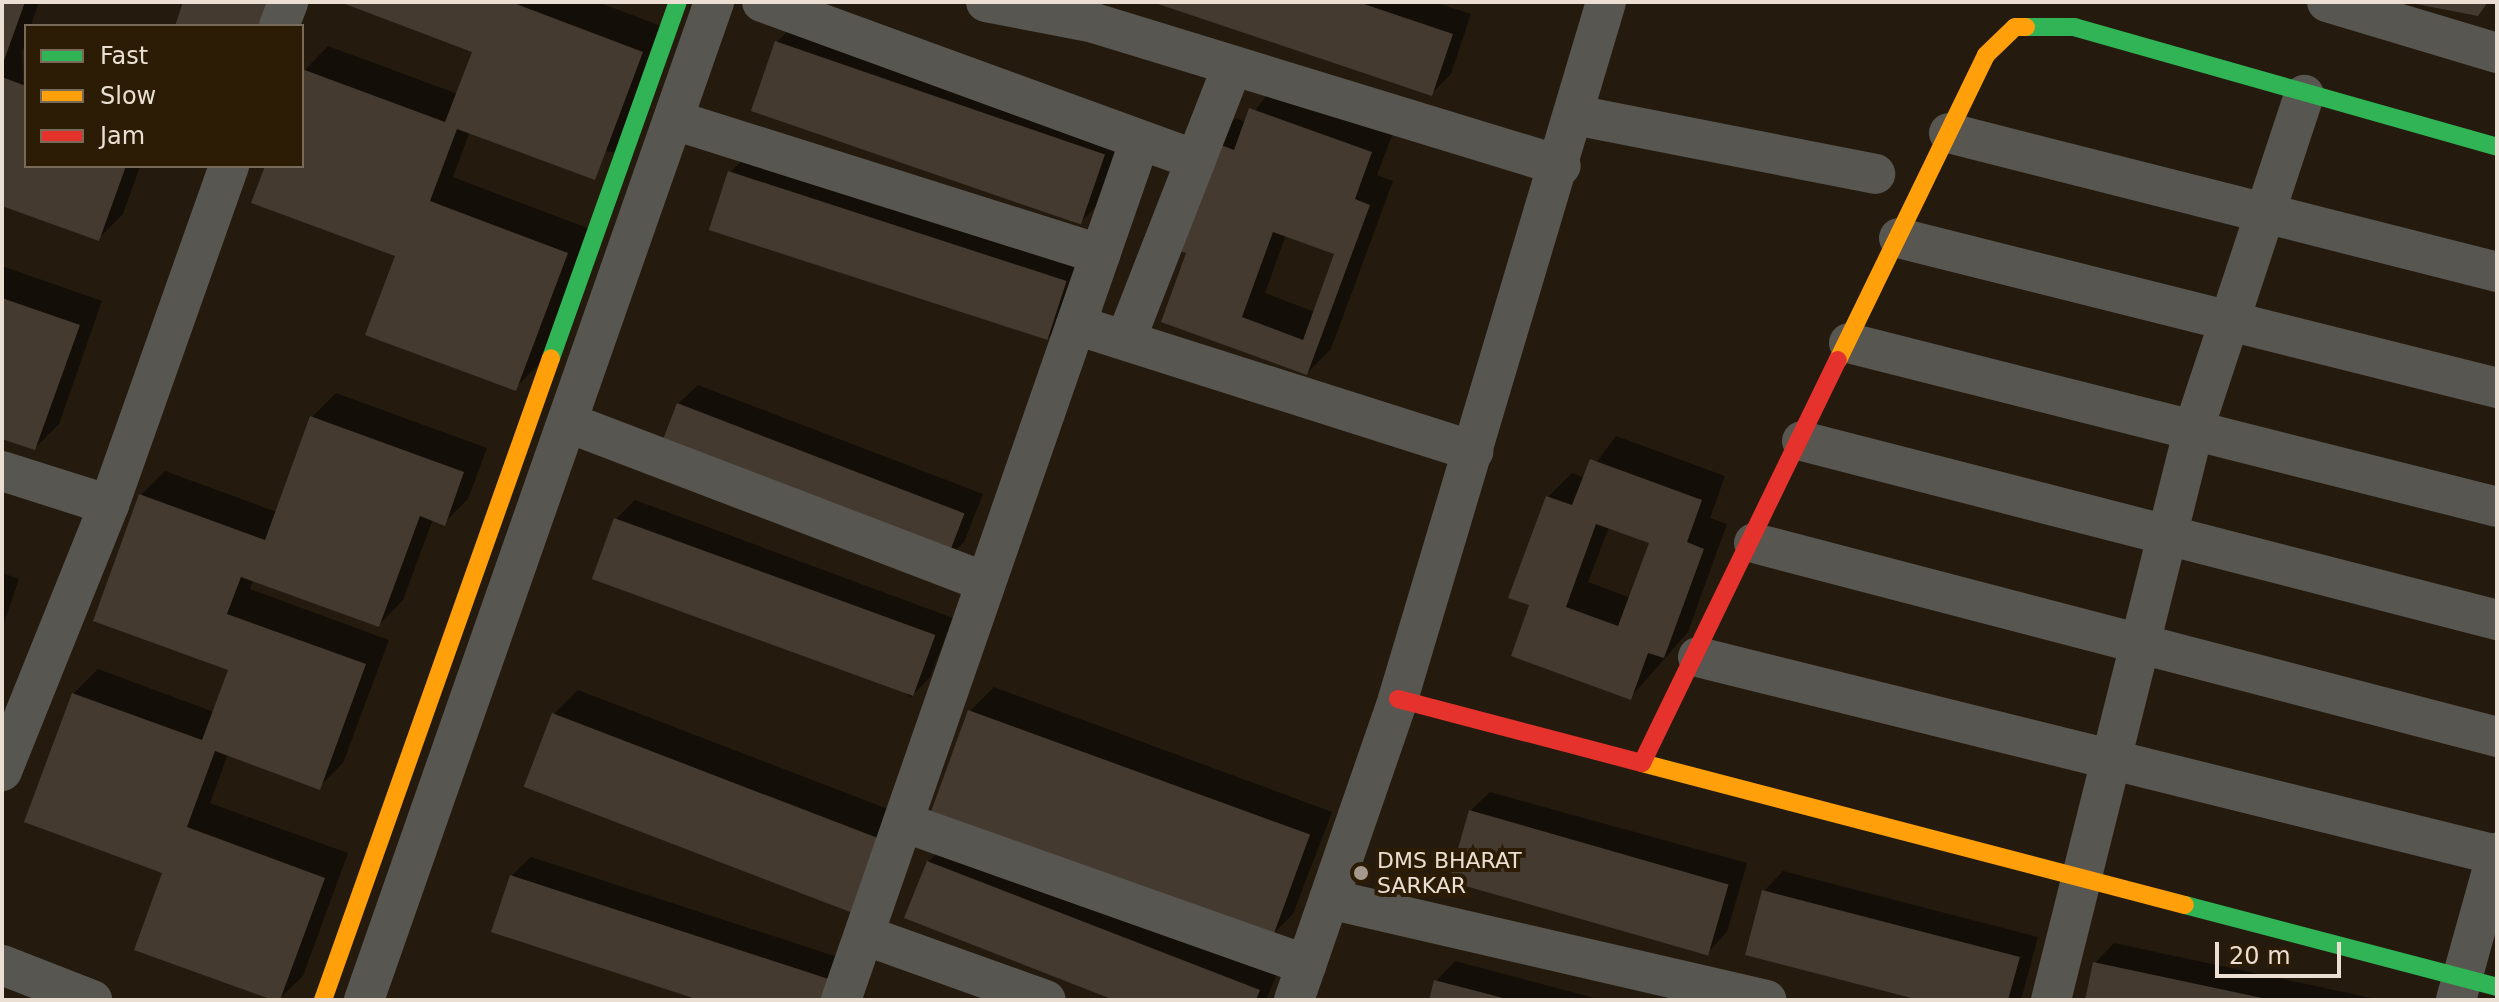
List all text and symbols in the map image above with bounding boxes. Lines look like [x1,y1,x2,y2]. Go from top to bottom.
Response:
legend [24,24,304,168]
text: Fast [100,42,148,70]
text: Slow [100,82,156,110]
text: Jam [100,122,145,150]
place label: DMS BHARAT SARKAR [1377,847,1522,898]
marker: DMS BHARAT SARKAR [1352,864,1370,882]
scale bar [2219,926,2345,976]
text: 20 m [2229,942,2291,970]

